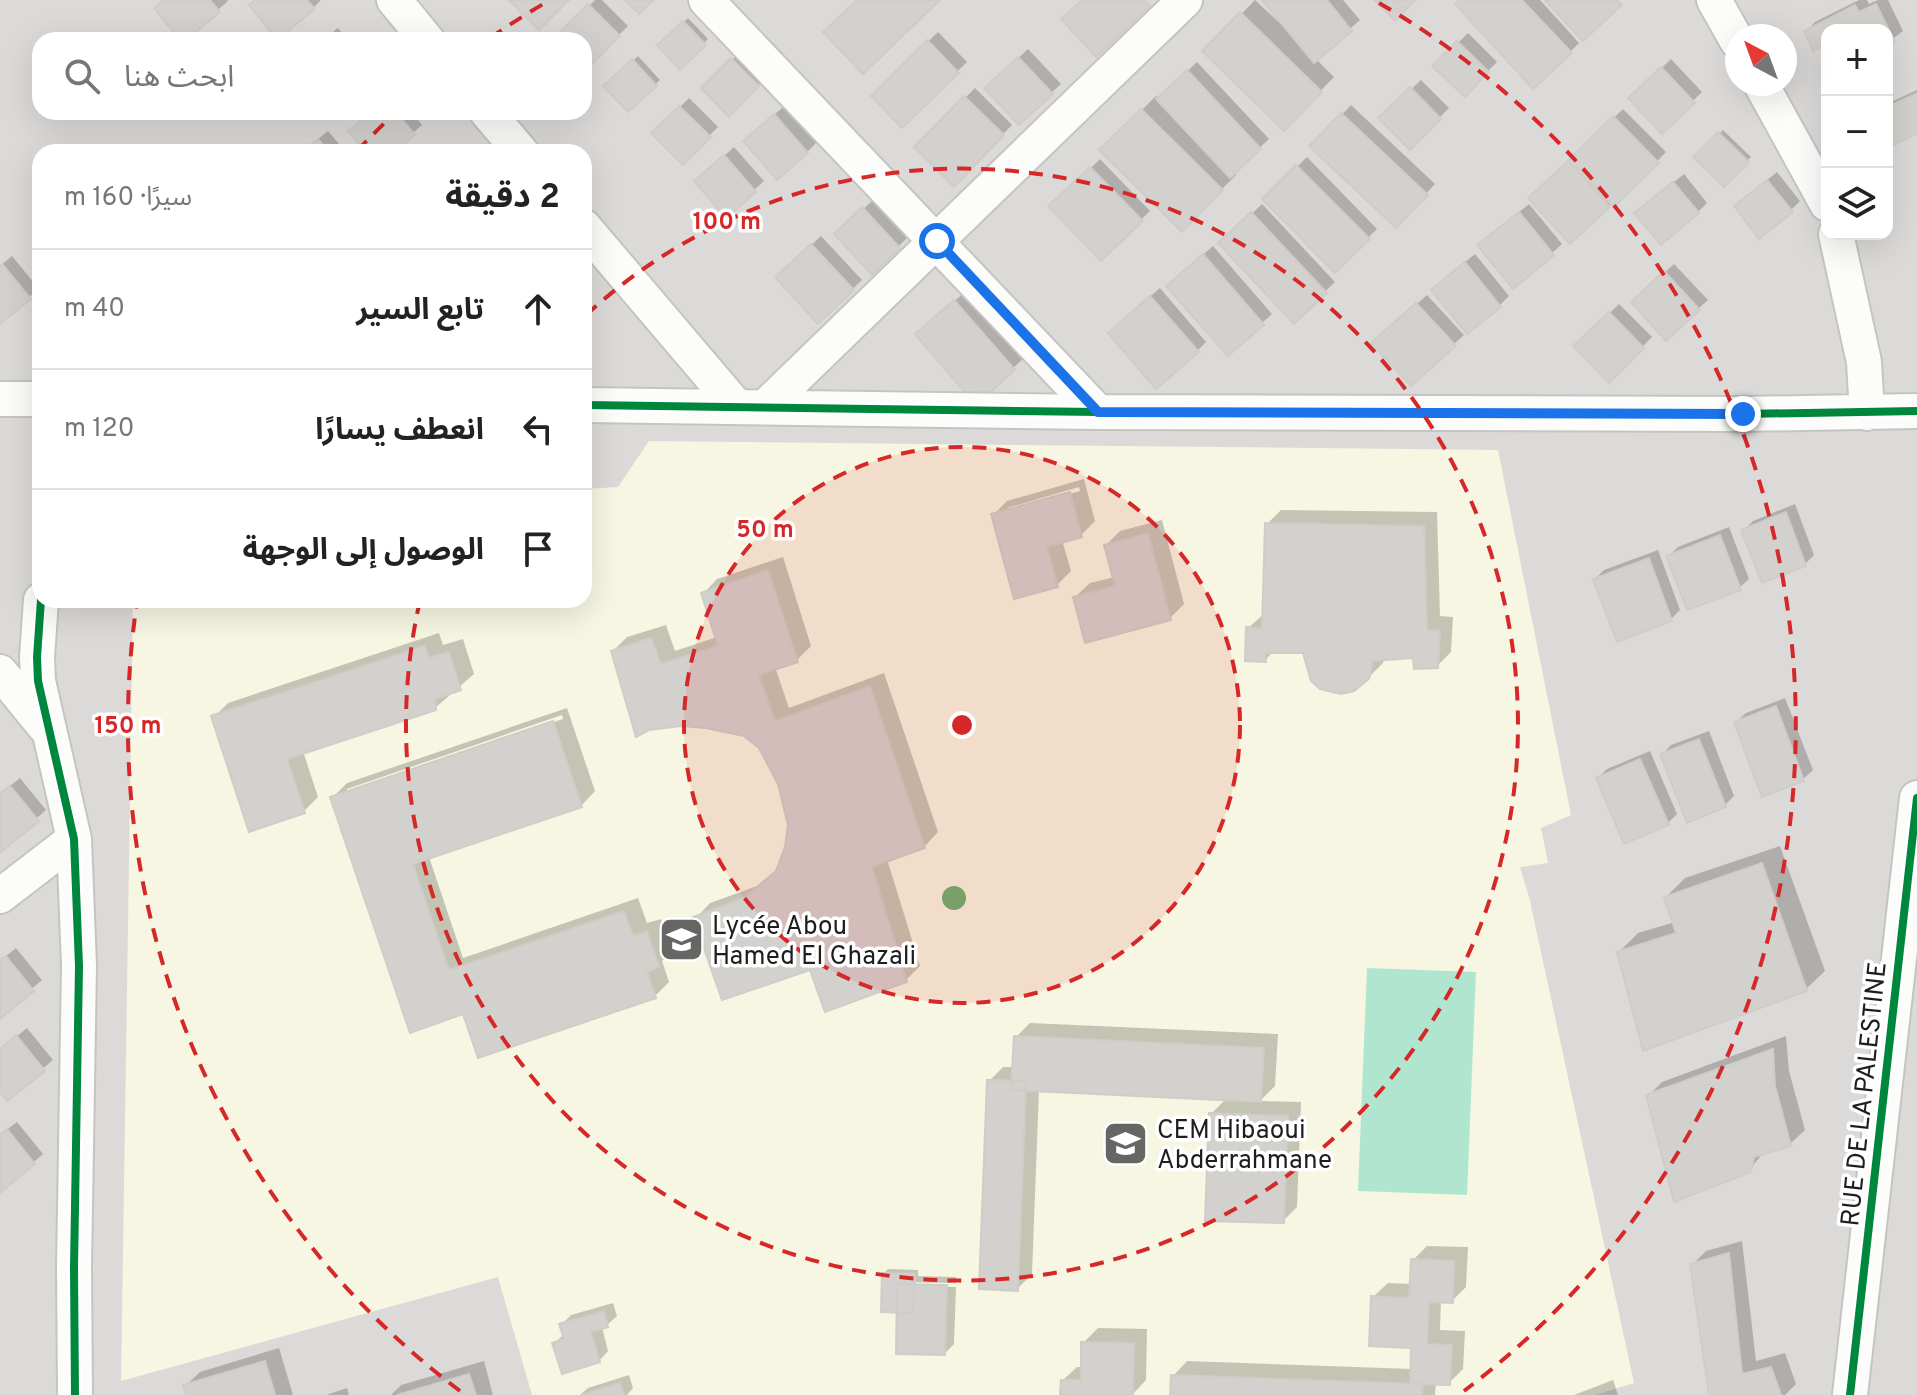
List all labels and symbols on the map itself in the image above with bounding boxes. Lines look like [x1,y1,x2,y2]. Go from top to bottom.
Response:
north arrow [1725,24,1797,96]
text: 100 m [693,208,761,238]
route start [919,223,955,259]
route end [1725,396,1761,432]
text: 50 m [736,516,794,546]
centre of rings [948,711,976,739]
text: 150 m [94,712,162,742]
place label: Lycée Abou Hamed El Ghazali [712,911,916,974]
school or university icon: Lycée Abou Hamed El Ghazali [657,916,705,964]
street label: RUE DE LA PALESTINE [1835,960,1896,1228]
place label: CEM Hibaoui Abderrahmane [1157,1115,1332,1178]
school or university icon: CEM Hibaoui Abderrahmane [1102,1120,1150,1168]

